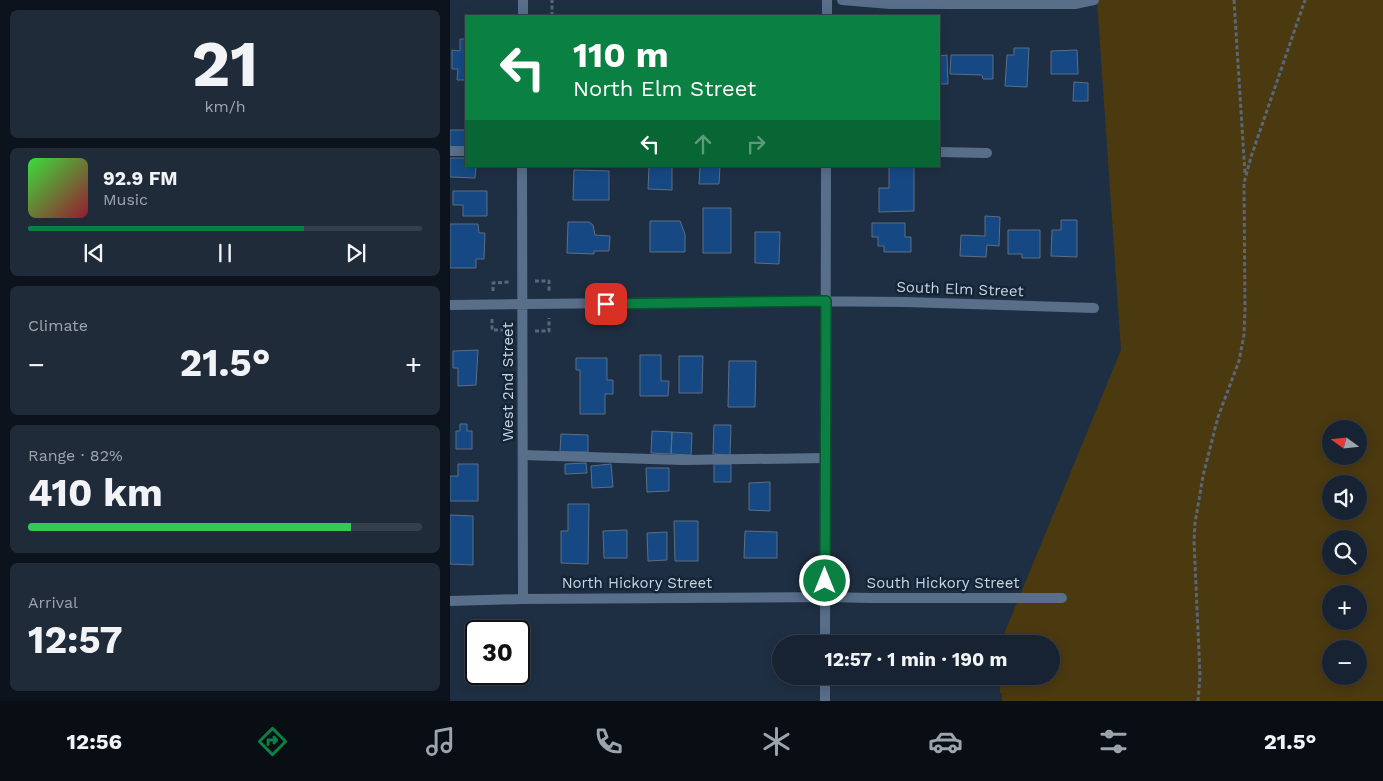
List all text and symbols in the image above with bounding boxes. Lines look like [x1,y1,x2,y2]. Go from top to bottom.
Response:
text: 21 [192,26,258,102]
text: 110 m [573,34,669,76]
icon: left [490,35,555,100]
text: North Elm Street [573,76,756,101]
text: km/h [204,97,246,116]
icon: left [636,130,664,158]
icon: ahead [689,130,717,158]
icon: right [742,130,770,158]
text: 92.9 FM [103,167,178,190]
text: Music [103,190,148,209]
icon: previous [80,239,108,267]
icon: pause [211,239,239,267]
icon: next [342,239,370,267]
street label: South Elm Street [896,278,1025,300]
pin [585,283,627,325]
icon: arrive [592,290,620,318]
text: Climate [28,316,88,335]
street label: West 2nd Street [499,322,517,442]
text: 21.5° [179,341,271,385]
text: − [28,348,45,381]
text: + [405,348,422,381]
north arrow [1322,420,1368,465]
map controls [1322,420,1367,685]
text: Range · 82% [28,446,123,465]
text: 410 km [28,471,163,515]
button: sound [1322,475,1367,520]
button: search [1322,530,1367,575]
position arrow [798,554,850,606]
street label: North Hickory Street [562,574,713,592]
street label: South Hickory Street [867,574,1020,592]
button: + [1322,585,1367,630]
text: Arrival [28,593,78,612]
text: 12:57 [28,618,123,662]
speed limit sign: 30 [465,620,530,685]
button: − [1322,640,1367,685]
text: 12:57 · 1 min · 190 m [825,648,1007,671]
icon: directions [255,724,290,759]
icon: music [423,724,458,759]
icon: phone [591,724,626,759]
icon: climate [759,724,794,759]
icon: car [928,724,963,759]
icon: filters [1096,724,1131,759]
text: 12:56 [67,729,122,754]
text: 21.5° [1264,729,1316,754]

